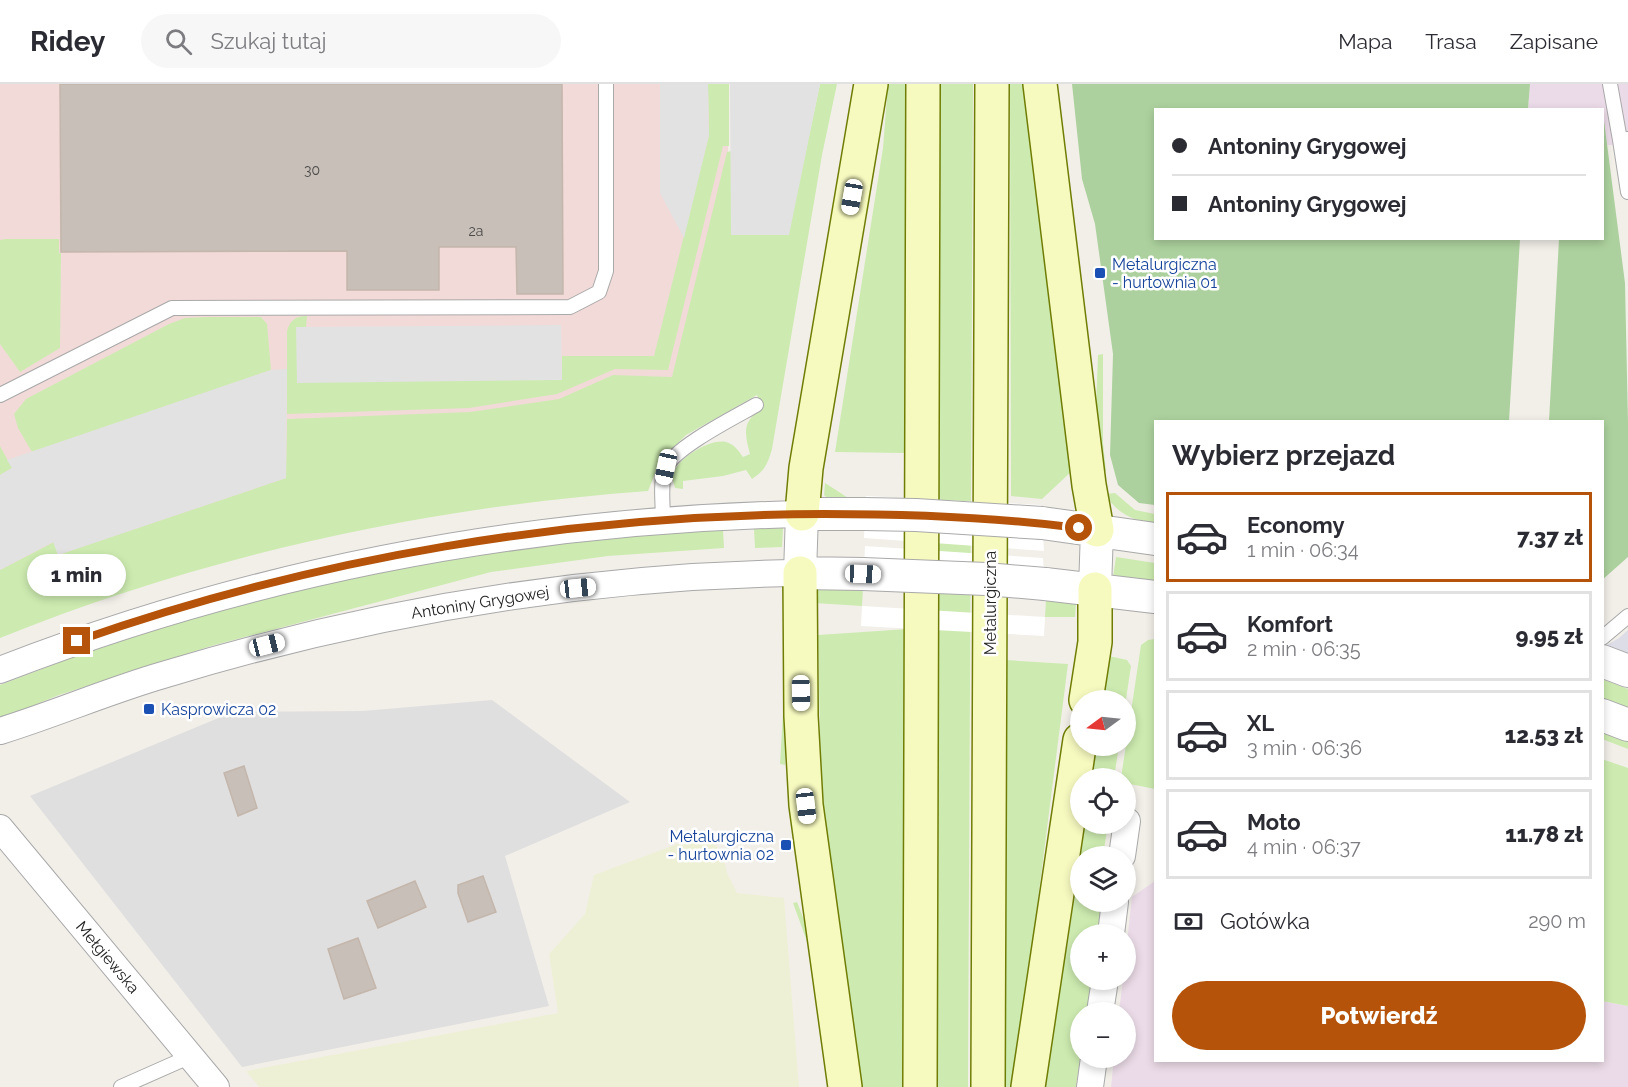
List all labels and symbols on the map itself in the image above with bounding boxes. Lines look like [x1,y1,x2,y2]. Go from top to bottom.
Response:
house number: 30 [304,162,320,178]
car [840,178,864,216]
house number: 2a [469,223,483,239]
place label: Metalurgiczna - hurtownia 01 [1112,255,1217,292]
marker: Metalurgiczna - hurtownia 01 [1093,266,1107,280]
car [653,448,679,486]
route start [1065,514,1092,541]
street label: Metalurgiczna [981,551,1000,655]
callout: 1 min [28,554,127,596]
car [845,564,881,584]
car [559,577,597,599]
street label: Antoniny Grygowej [410,582,550,623]
route end [63,627,90,654]
car [247,632,287,658]
car [792,675,810,711]
north arrow [1070,690,1136,756]
place label: Kasprowicza 02 [161,700,276,719]
marker: Kasprowicza 02 [142,702,156,716]
car [795,787,817,825]
place label: Metalurgiczna - hurtownia 02 [668,827,774,864]
marker: Metalurgiczna - hurtownia 02 [779,838,793,852]
street label: Mełgiewska [72,917,143,997]

